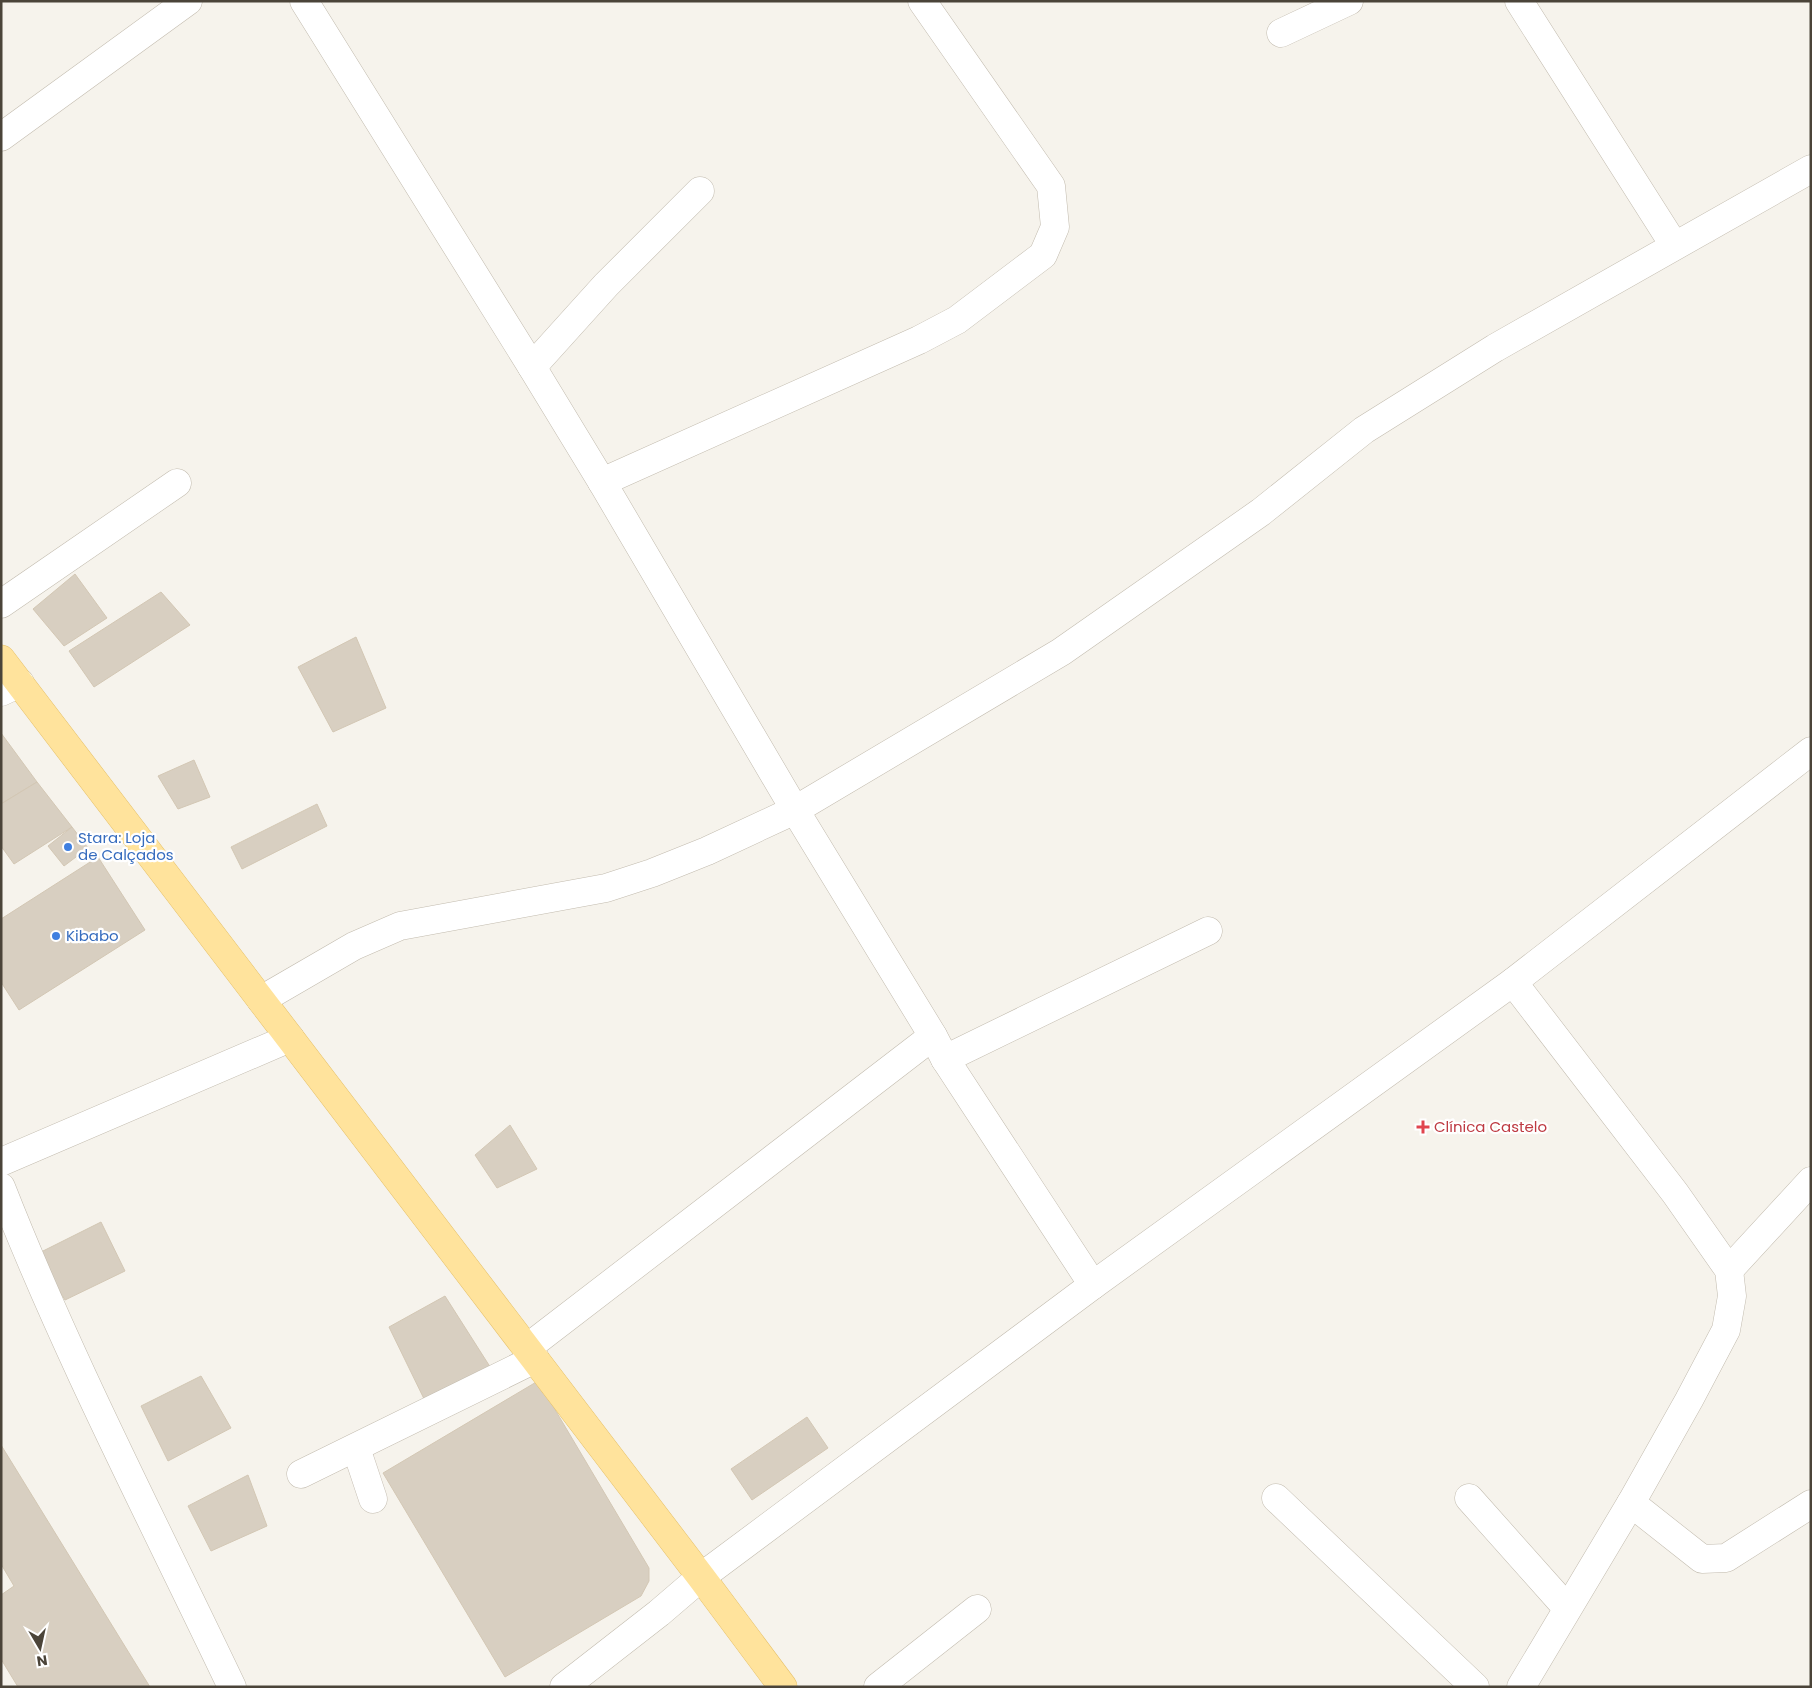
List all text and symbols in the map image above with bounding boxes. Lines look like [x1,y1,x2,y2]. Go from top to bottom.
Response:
place label: Stara: Loja de Calçados [78,827,174,865]
marker: Stara: Loja de Calçados [62,841,74,853]
place label: Kibabo [66,925,119,946]
marker: Kibabo [50,930,62,942]
place label: Clínica Castelo [1434,1116,1547,1137]
marker: Clínica Castelo [1416,1120,1430,1134]
north arrow [15,1623,65,1673]
text: N [35,1650,49,1672]

